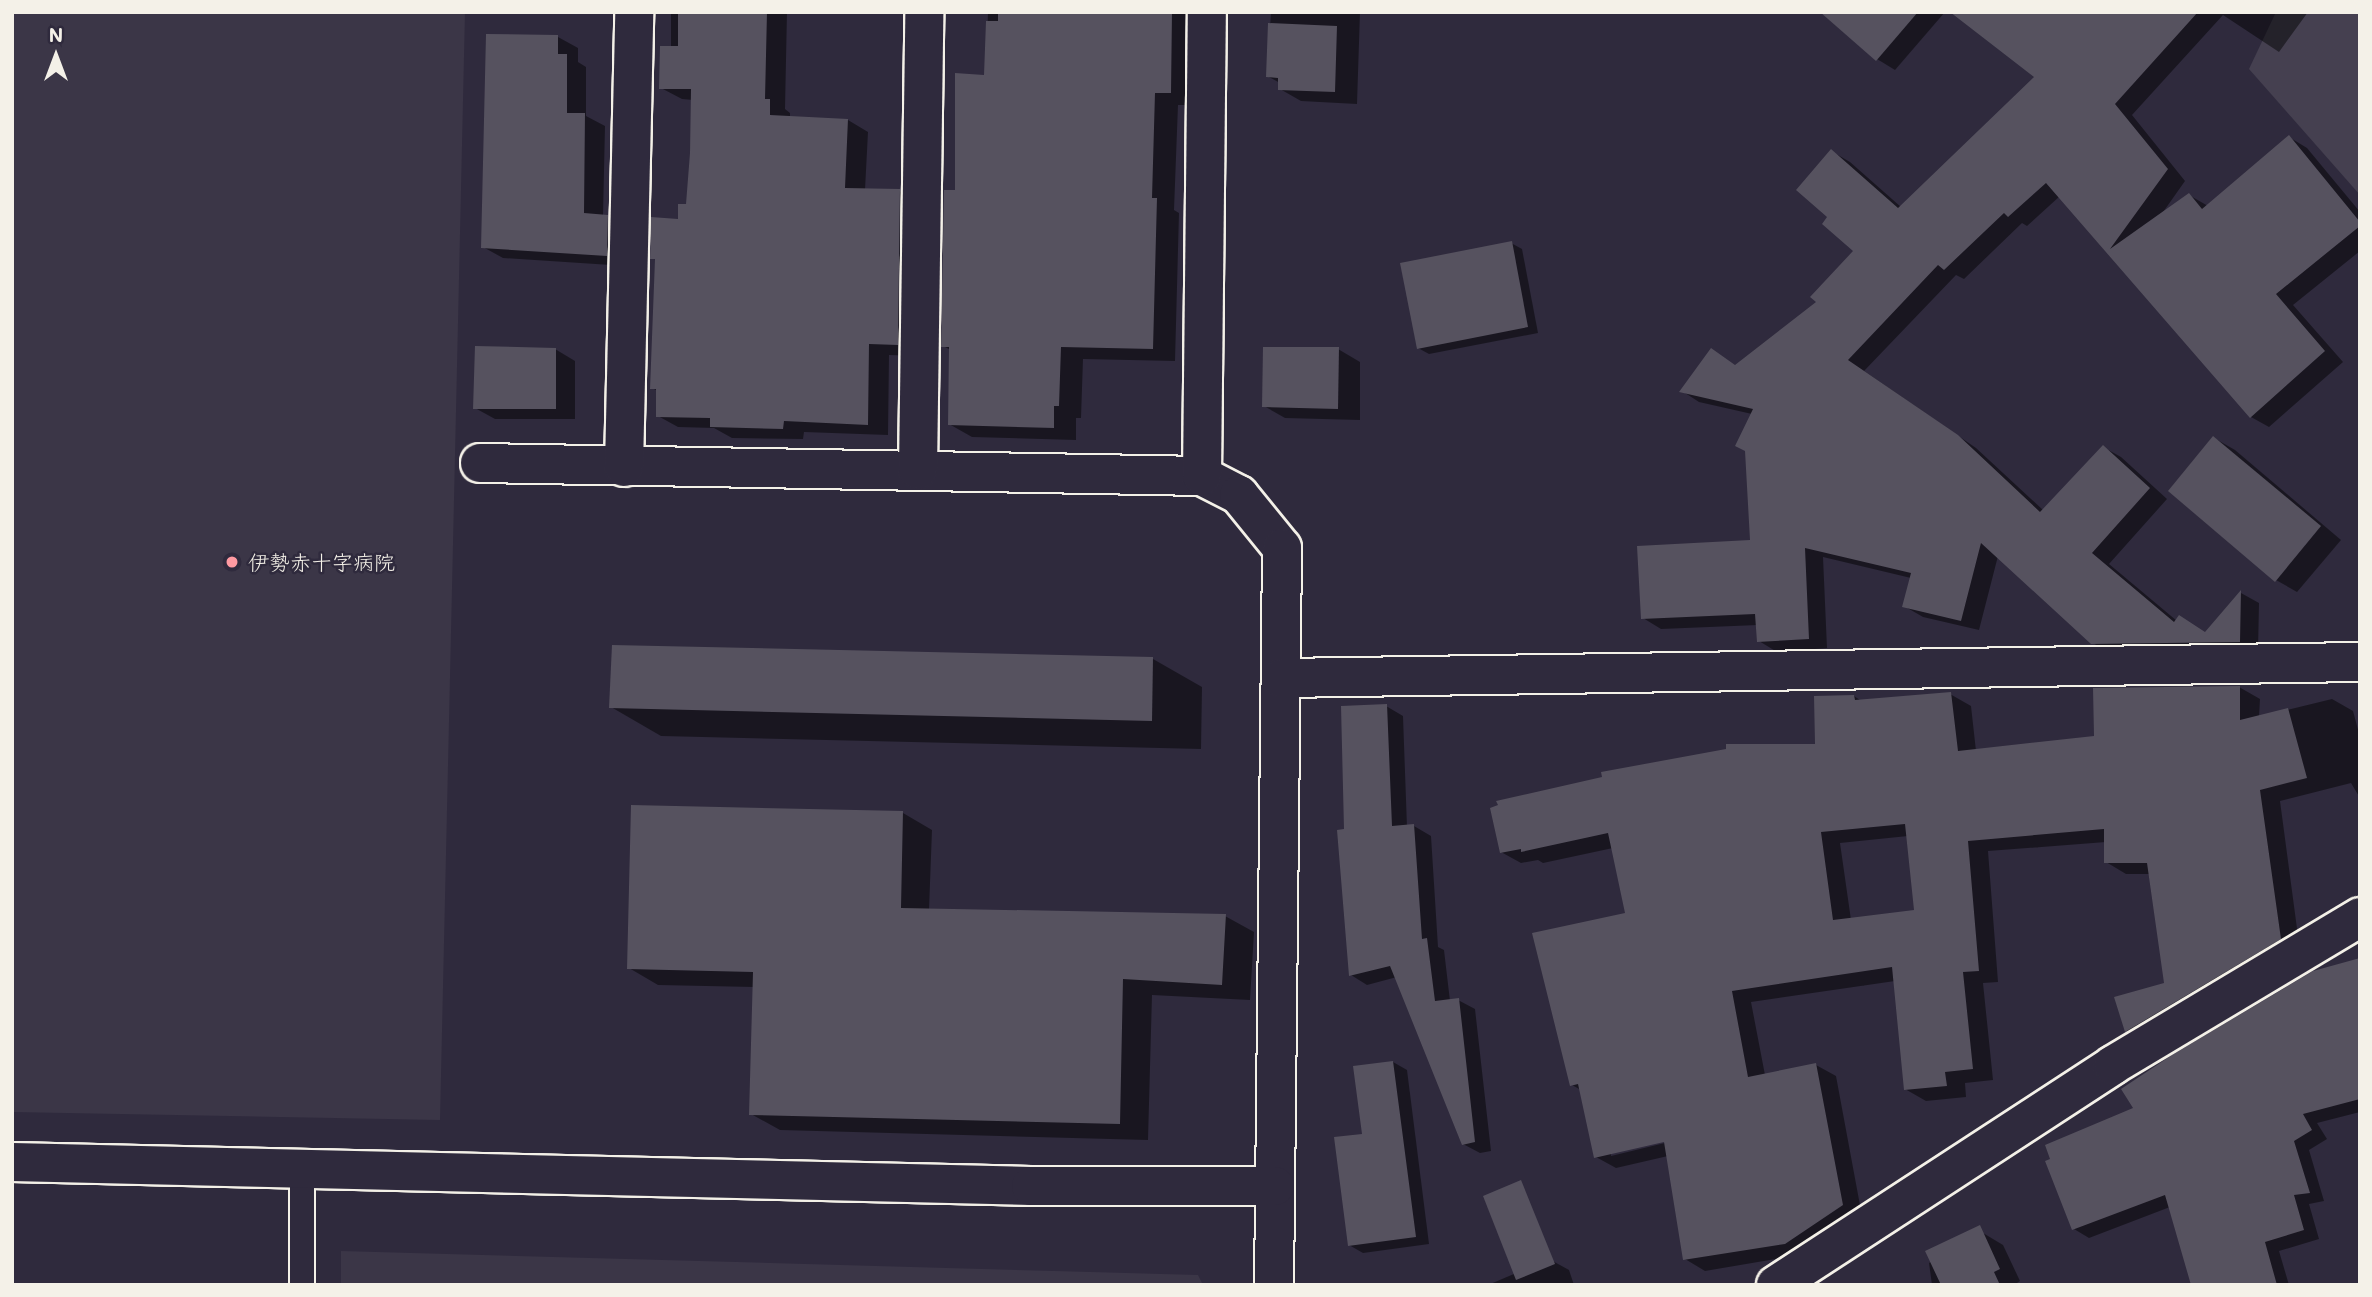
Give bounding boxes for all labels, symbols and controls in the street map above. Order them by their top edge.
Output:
north arrow [21,21,91,91]
text: N [49,22,63,47]
place label: 伊勢赤十字病院 [248,549,395,575]
marker: 伊勢赤十字病院 [222,552,242,572]

